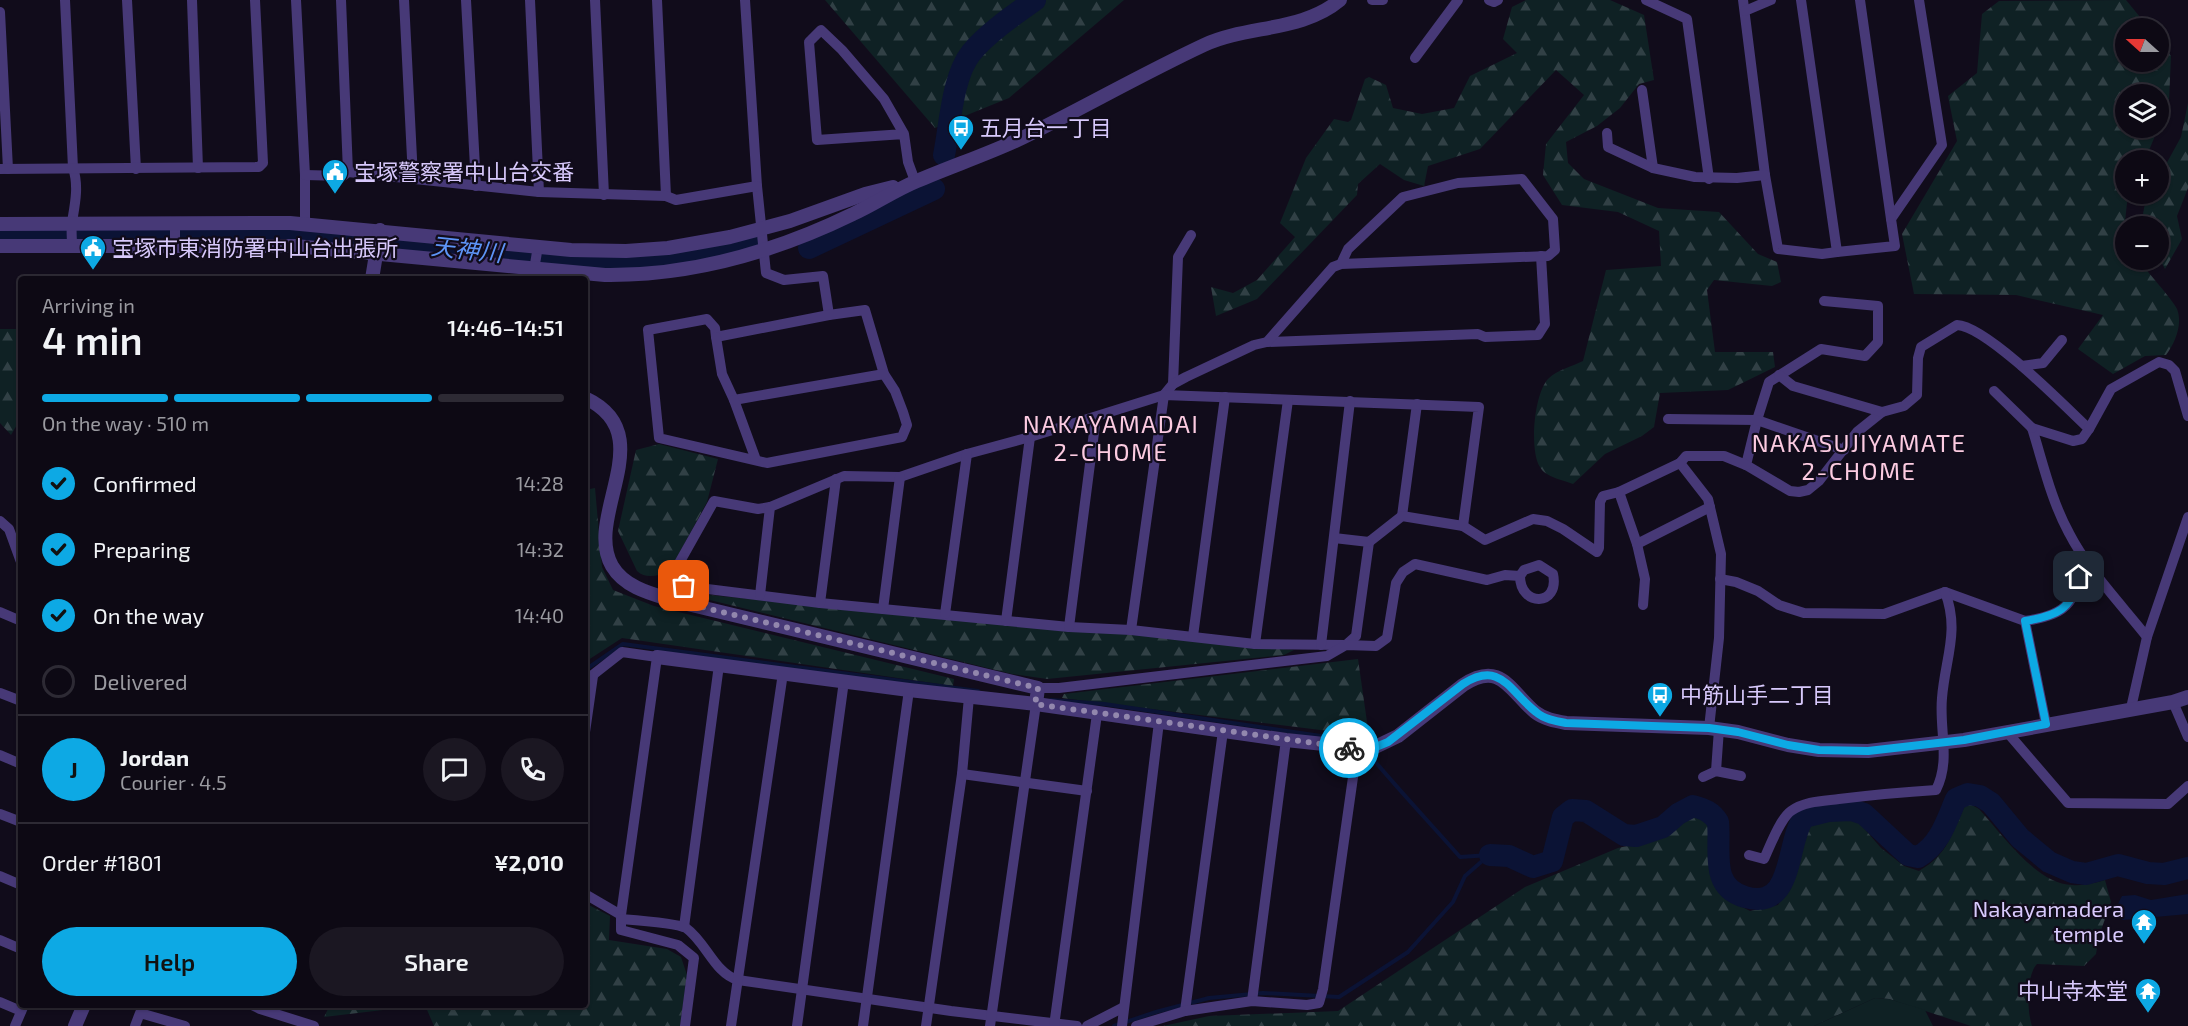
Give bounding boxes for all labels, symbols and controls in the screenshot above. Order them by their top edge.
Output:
north arrow [2115,18,2169,72]
map controls [2115,18,2169,270]
button: layers [2115,84,2169,138]
bus stop icon: 五月台一丁目 [946,113,976,151]
place label: 五月台一丁目 [980,114,1112,140]
button: + [2115,150,2169,204]
public building icon: 宝塚警察署中山台交番 [320,157,350,195]
place label: 宝塚警察署中山台交番 [354,158,574,184]
button: − [2115,216,2169,270]
water label: 天神川 [430,230,507,267]
public building icon: 宝塚市東消防署中山台出張所 [78,233,108,271]
place label: 宝塚市東消防署中山台出張所 [112,234,398,260]
text: Arriving in [42,293,135,317]
text: 14:46–14:51 [447,314,564,340]
text: 4 min [42,316,143,363]
district label: NAKAYAMADAI 2-CHOME [1023,409,1199,466]
text: On the way · 510 m [42,411,209,435]
district label: NAKASUJIYAMATE 2-CHOME [1752,428,1966,485]
icon: check [42,467,75,500]
text: Confirmed [93,470,197,496]
text: 14:28 [516,471,564,495]
icon: check [42,533,75,566]
text: Preparing [93,536,191,562]
text: 14:32 [517,537,564,561]
pin [2053,551,2104,602]
pin [658,560,709,611]
icon: home [2062,560,2095,593]
icon: bag [667,569,700,602]
icon: check [42,599,75,632]
text: On the way [93,602,204,628]
text: 14:40 [515,603,564,627]
text: Delivered [93,668,188,694]
bus stop icon: 中筋山手二丁目 [1645,680,1675,718]
place label: 中筋山手二丁目 [1680,681,1834,707]
courier [1319,718,1379,778]
icon: bike [1333,732,1366,765]
button: chat [423,738,486,801]
button: phone [501,738,564,801]
text: Jordan [120,744,189,770]
text: J [69,756,78,782]
text: Courier · 4.5 [120,770,227,794]
text: Order #1801 [42,849,162,875]
text: ¥2,010 [494,849,564,875]
place label: Nakayamadera temple [1973,895,2124,946]
temple icon: Nakayamadera temple [2129,907,2159,945]
button: Help [42,927,297,996]
button: Share [309,927,564,996]
temple icon: 中山寺本堂 [2133,976,2163,1014]
place label: 中山寺本堂 [2018,977,2128,1003]

